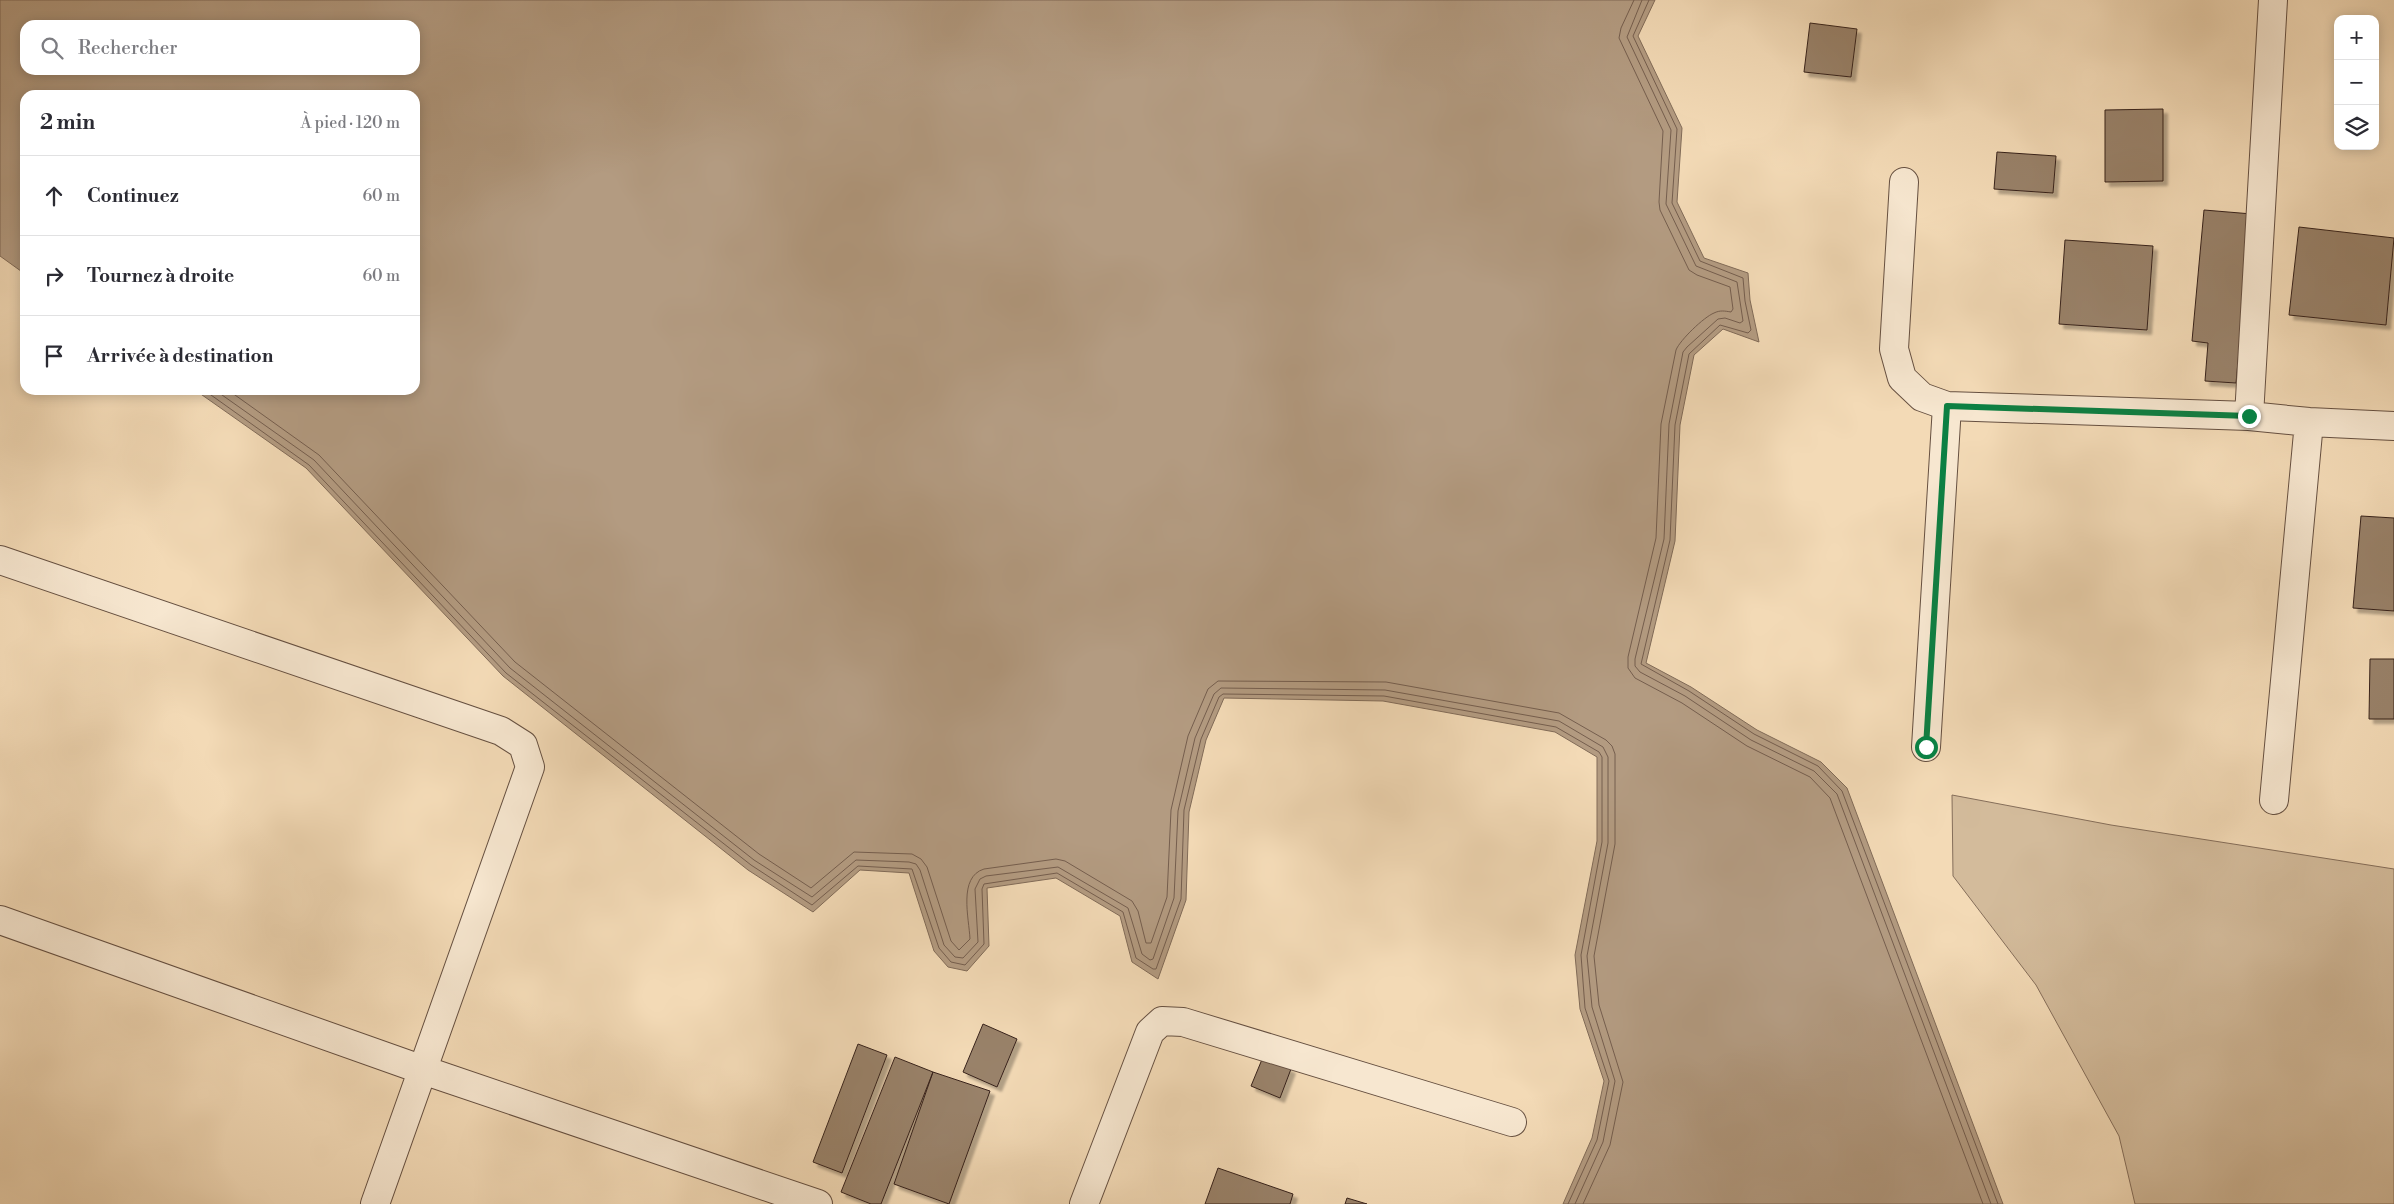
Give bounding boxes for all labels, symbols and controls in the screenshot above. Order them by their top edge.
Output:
map controls [2334,15,2379,150]
button: + [2334,15,2379,60]
search box [20,20,420,75]
icon: search [38,34,66,62]
text: Rechercher [78,36,177,60]
button: − [2334,60,2379,105]
button: layers [2334,105,2379,150]
text: 2 min [40,110,95,136]
text: À pied · 120 m [301,113,400,133]
icon: ahead [40,182,68,210]
text: Continuez [87,184,179,208]
text: 60 m [362,186,400,206]
icon: right [40,262,68,290]
text: Tournez à droite [87,264,234,288]
text: 60 m [362,266,400,286]
icon: arrive [40,342,68,370]
text: Arrivée à destination [87,344,273,368]
route end [2238,405,2261,428]
route start [1915,736,1938,759]

